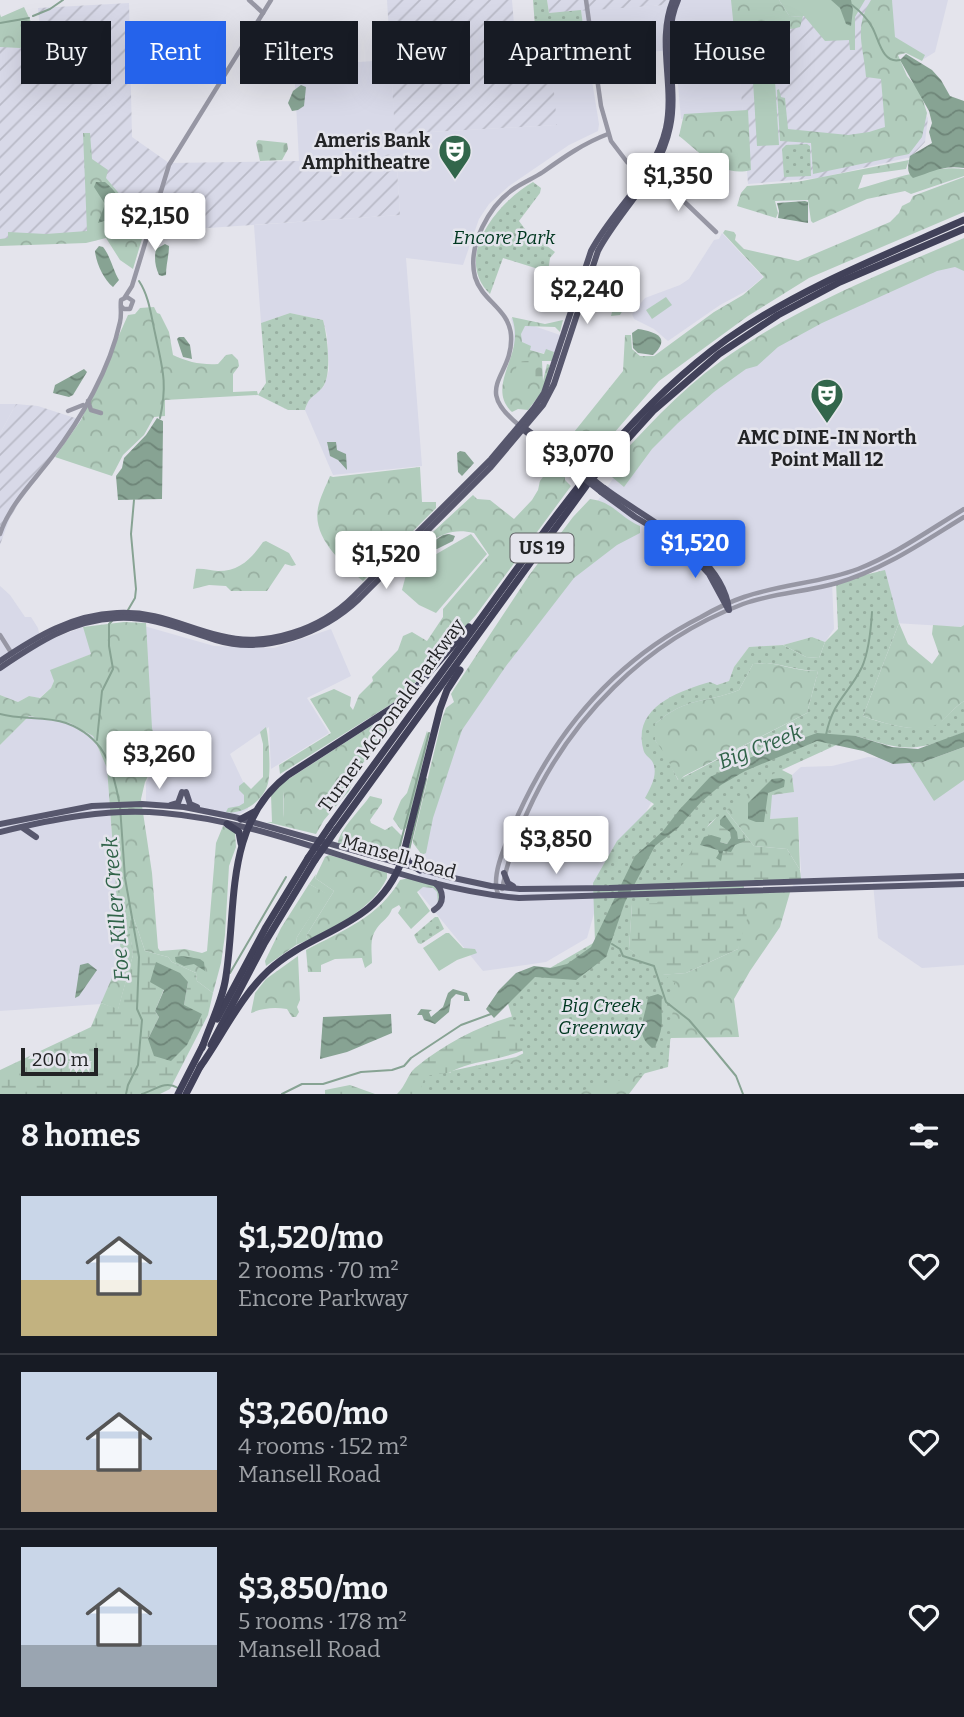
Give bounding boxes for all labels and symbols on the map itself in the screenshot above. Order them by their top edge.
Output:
place label: Ameris Bank Amphitheatre [302,129,431,174]
theatre icon: Ameris Bank Amphitheatre [436,132,474,181]
pin: $1,350 [621,154,735,213]
pin: $2,150 [98,194,212,253]
park label: Encore Park [453,226,556,249]
pin: $2,240 [530,266,644,326]
theatre icon: AMC DINE-IN North Point Mall 12 [808,376,846,425]
place label: AMC DINE-IN North Point Mall 12 [738,426,916,471]
pin: $3,070 [521,432,635,491]
pin: $1,520 [638,520,752,580]
pin: $1,520 [329,532,443,591]
road number: US 19 [510,534,574,562]
street label: Turner McDonald Parkway [313,613,470,817]
water label: Big Creek [714,719,806,775]
pin: $3,260 [102,732,216,791]
pin: $3,850 [499,816,613,876]
street label: Mansell Road [339,829,459,884]
water label: Foe Killer Creek [97,835,135,982]
park label: Big Creek Greenway [558,994,645,1039]
scale bar [21,1045,98,1077]

